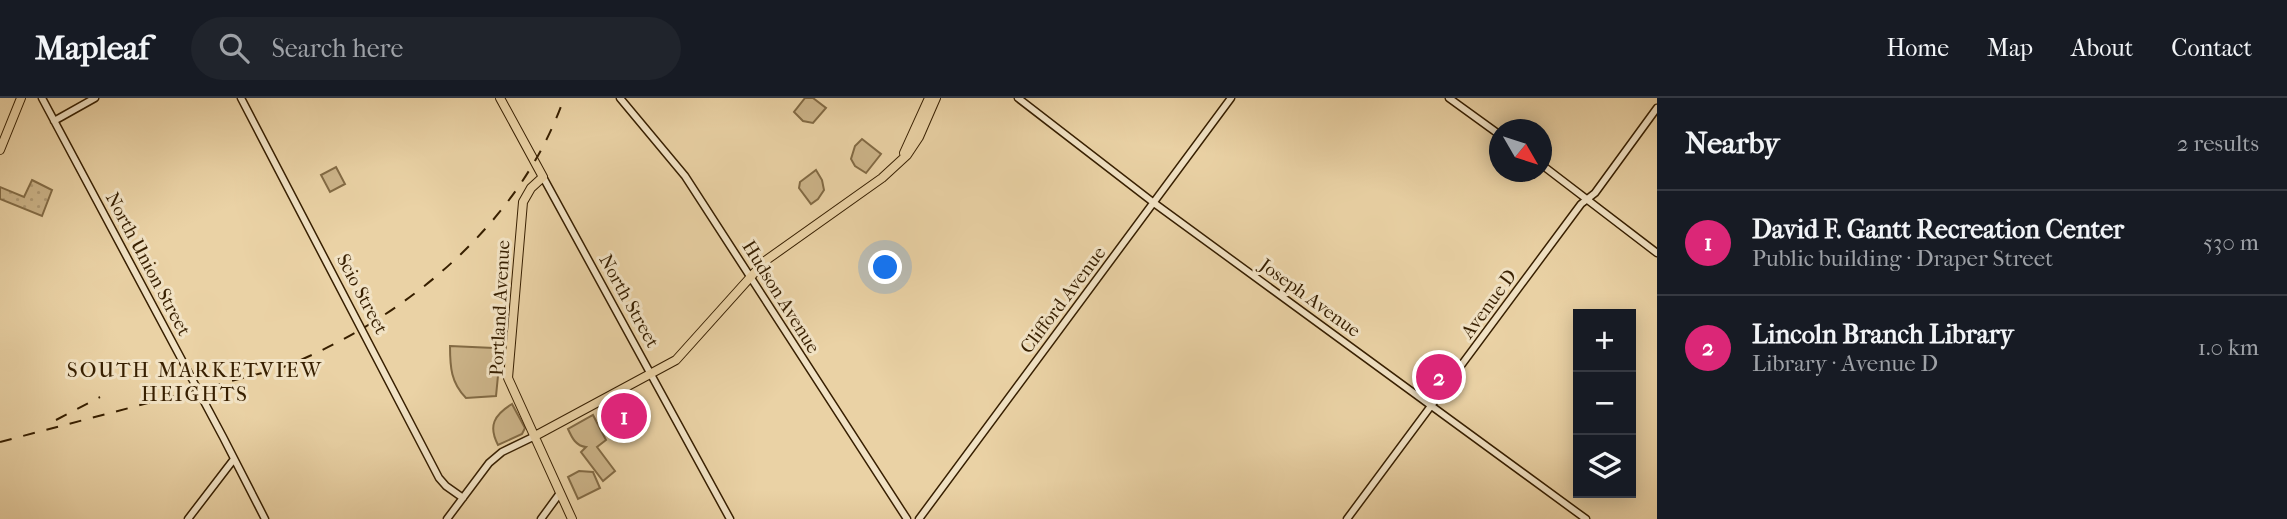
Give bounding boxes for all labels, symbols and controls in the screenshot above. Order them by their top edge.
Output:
search box [191,17,681,80]
text: Mapleaf [35,29,149,68]
icon: search [215,29,253,67]
text: Search here [271,33,403,64]
text: Home [1887,34,1949,62]
text: Map [1987,34,2033,62]
text: About [2071,34,2133,62]
text: Contact [2171,34,2252,62]
north arrow [1489,119,1552,182]
text: Nearby [1685,126,1780,161]
text: 2 results [2177,130,2259,157]
street label: North Union Street [101,189,195,340]
text: David F. Gantt Recreation Center [1752,214,2124,245]
text: 1 [1704,229,1712,256]
text: 530 m [2203,229,2259,256]
street label: Hudson Avenue [738,237,824,357]
street label: Portland Avenue [485,239,515,377]
street label: Clifford Avenue [1016,242,1110,358]
text: Public building · Draper Street [1752,245,2053,272]
street label: Scio Street [332,250,392,338]
street label: North Street [594,250,664,352]
your location [868,250,902,284]
street label: Joseph Avenue [1254,253,1365,342]
street label: Avenue D [1456,265,1521,344]
map controls [1573,309,1636,498]
button: + [1573,309,1636,372]
text: Lincoln Branch Library [1752,319,2014,350]
text: 2 [1702,334,1714,361]
text: 1.0 km [2198,334,2259,361]
text: Library · Avenue D [1752,350,1938,377]
pin: 2 [1416,351,1462,403]
district label: SOUTH MARKETVIEW HEIGHTS [67,358,323,406]
button: − [1573,372,1636,435]
pin: 1 [601,390,647,442]
button: layers [1573,435,1636,498]

